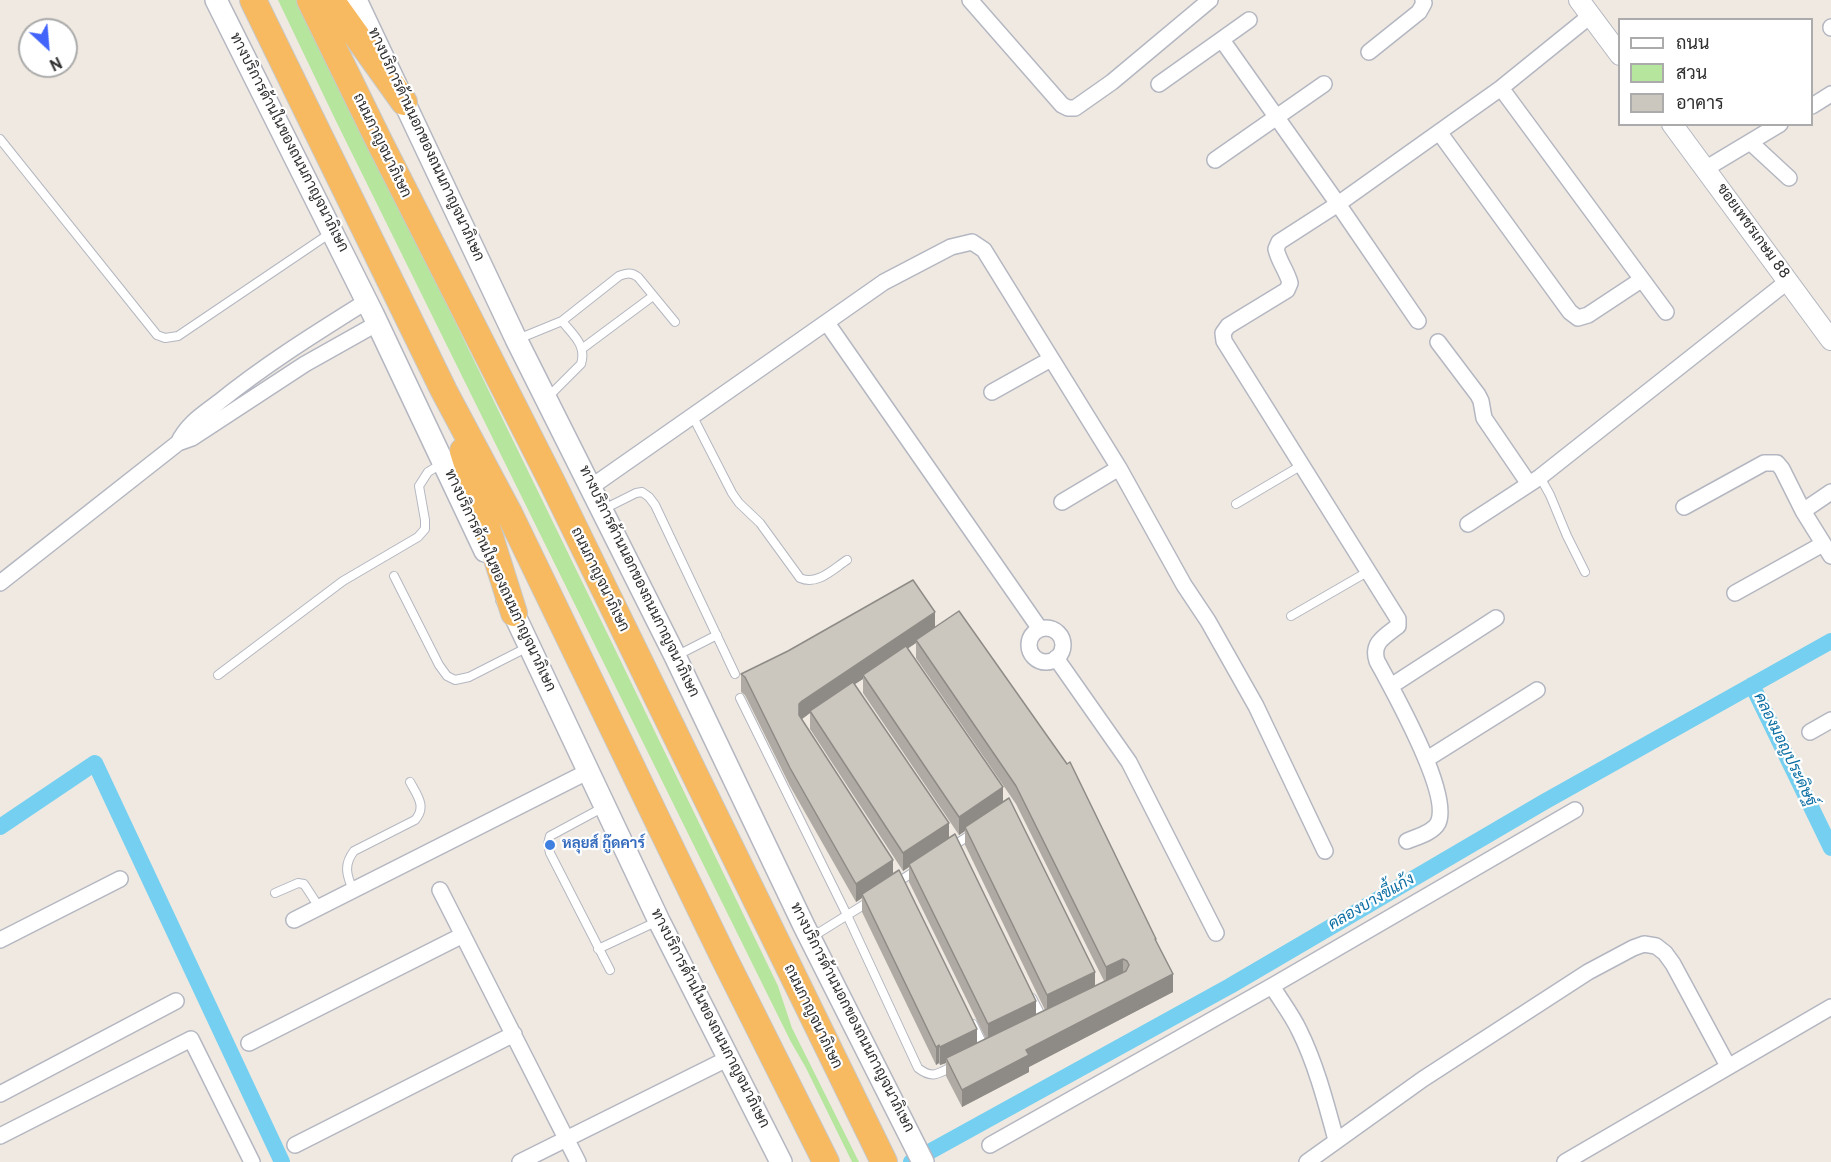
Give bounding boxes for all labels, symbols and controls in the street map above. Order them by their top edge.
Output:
north arrow [18,18,78,78]
legend [1618,18,1813,126]
street label: ทางบริการด้านนอกของถนนกาญจนาภิเษก [363,25,487,265]
street label: ทางบริการด้านในของถนนกาญจนาภิเษก [225,30,351,256]
text: ถนน [1676,33,1709,56]
text: N [45,51,65,74]
text: สวน [1676,63,1707,86]
street label: ถนนกาญจนาภิเษก [348,91,414,201]
text: อาคาร [1676,93,1724,116]
street label: ซอยเพชรเกษม 88 [1712,181,1792,283]
street label: ทางบริการด้านนอกของถนนกาญจนาภิเษก [574,463,702,701]
street label: ทางบริการด้านในของถนนกาญจนาภิเษก [439,467,559,695]
street label: ถนนกาญจนาภิเษก [566,525,632,635]
water label: คลองมอญประดิษฐ์ [1748,690,1820,810]
place label: หลุยส์ กู๊ดคาร์ [562,836,645,854]
marker: หลุยส์ กู๊ดคาร์ [543,838,557,852]
water label: คลองบางขี้แก้ง [1326,871,1418,935]
street label: ทางบริการด้านนอกของถนนกาญจนาภิเษก [785,900,917,1136]
street label: ทางบริการด้านในของถนนกาญจนาภิเษก [646,906,772,1132]
street label: ถนนกาญจนาภิเษก [779,962,845,1072]

